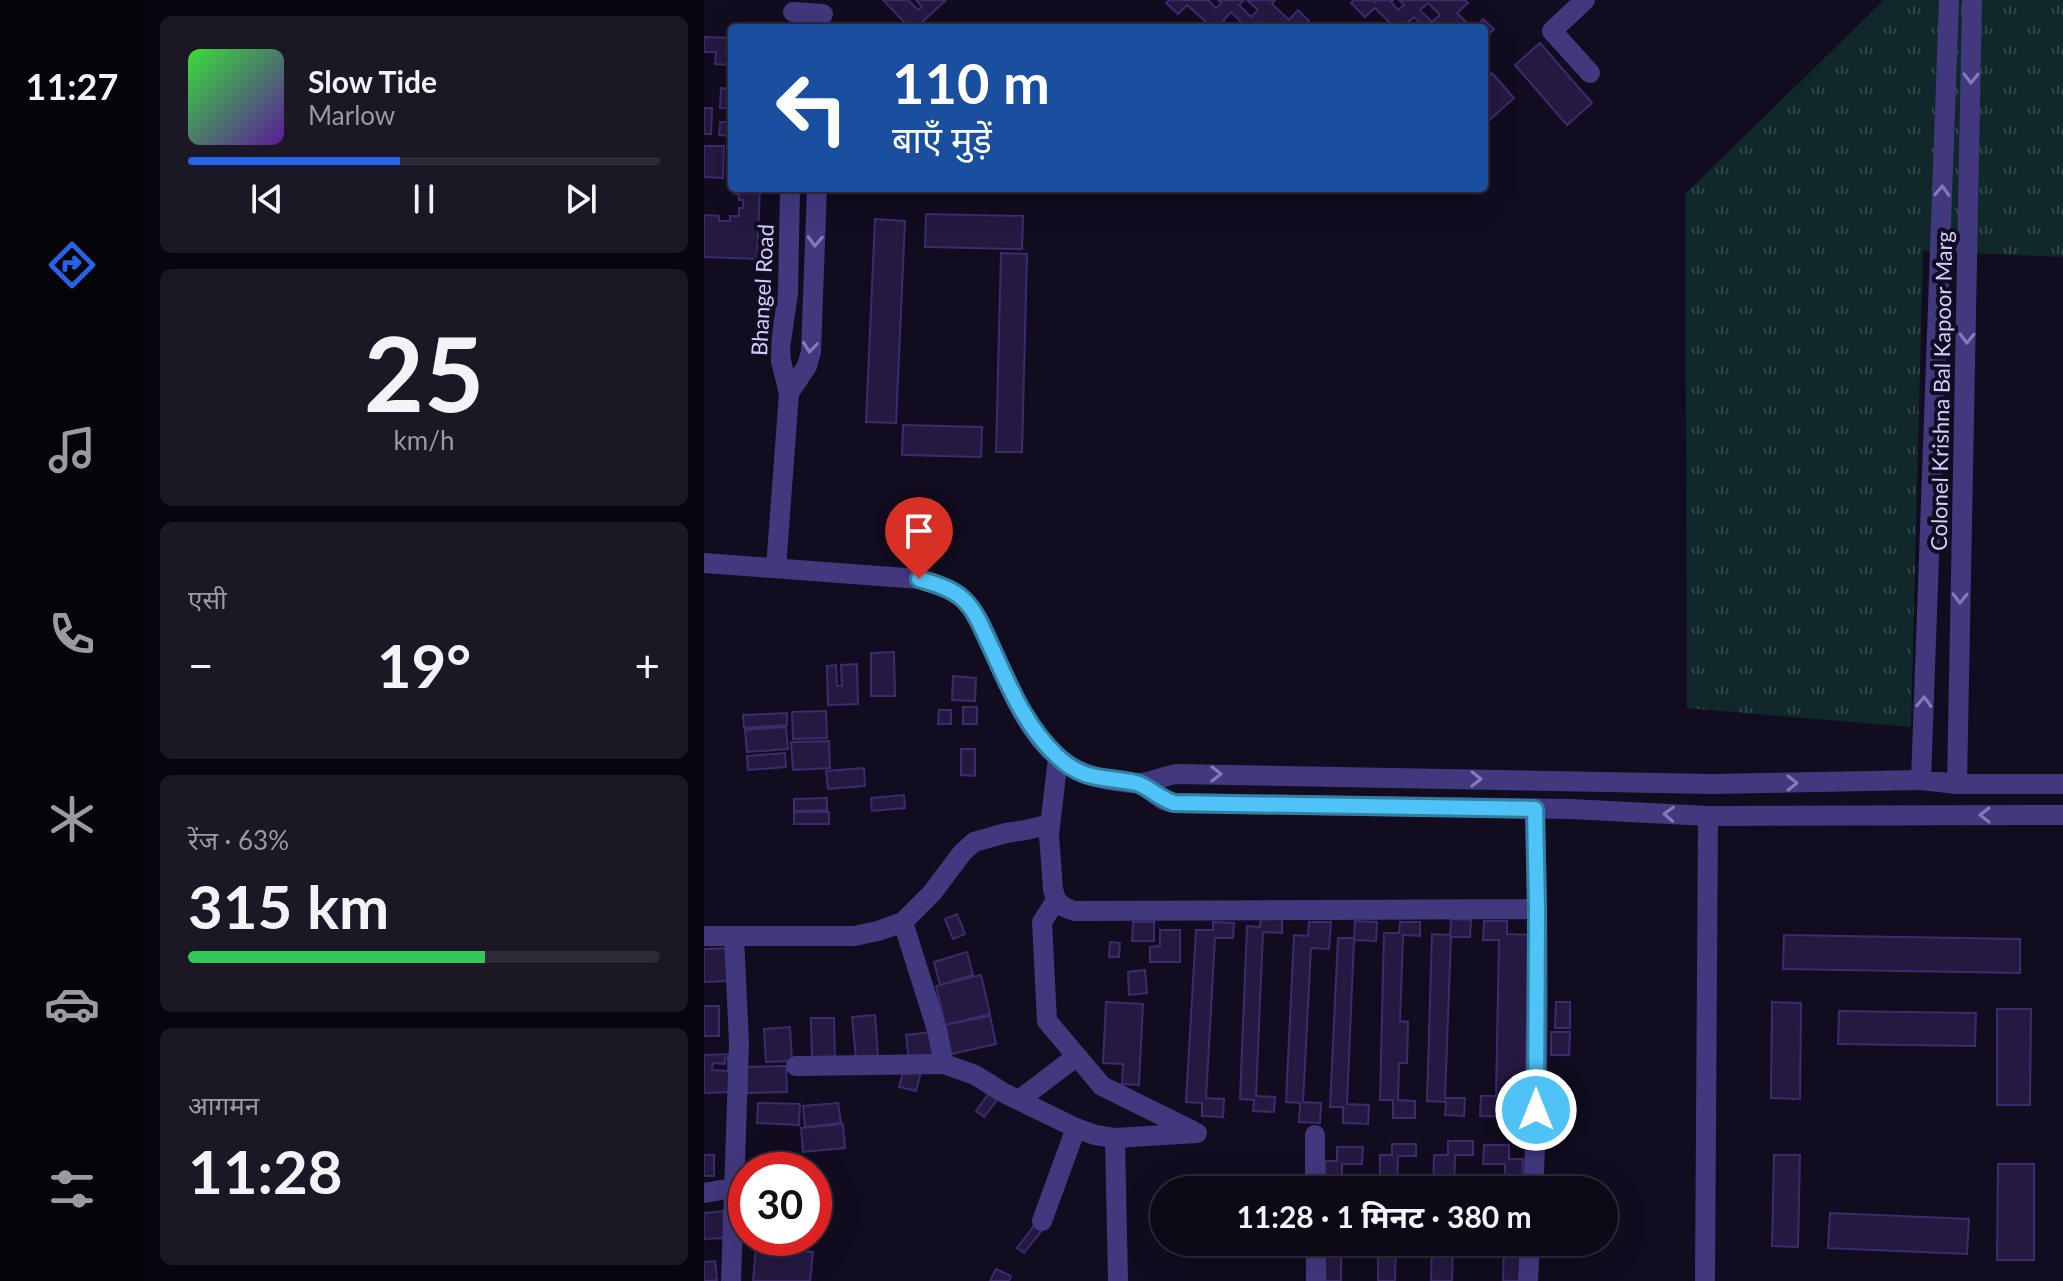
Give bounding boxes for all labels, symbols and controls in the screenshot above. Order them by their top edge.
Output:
text: 110 m [892,49,1050,116]
icon: left [760,56,864,160]
text: Slow Tide [308,63,437,99]
text: 11:27 [26,64,118,108]
one-way arrow [1962,72,1980,85]
text: Marlow [308,99,395,131]
text: बाएँ मुड़ें [892,117,992,161]
icon: previous [245,177,289,221]
icon: pause [402,177,446,221]
icon: next [559,177,603,221]
one-way arrow [1934,184,1951,197]
street label: Bhangel Road [745,223,779,357]
street label: Colonel Krishna Bal Kapoor Marg [1925,231,1957,551]
one-way arrow [807,235,824,248]
icon: directions [44,237,100,293]
text: 25 [364,309,484,434]
one-way arrow [1958,332,1975,345]
one-way arrow [802,341,819,354]
icon: music [44,422,100,478]
text: km/h [394,424,454,456]
pin [885,497,953,579]
icon: arrive [897,509,941,553]
text: एसी [188,583,227,615]
one-way arrow [1951,592,1969,605]
icon: phone [44,606,100,662]
text: 19° [377,629,471,701]
text: − [188,639,214,691]
text: + [634,639,660,691]
one-way arrow [1916,695,1933,708]
one-way arrow [1210,766,1223,783]
one-way arrow [1470,770,1483,788]
one-way arrow [1786,774,1799,791]
icon: climate [44,791,100,847]
one-way arrow [1662,805,1675,822]
one-way arrow [1978,806,1991,824]
text: रेंज · 63% [188,824,289,856]
text: 315 km [188,870,389,942]
icon: car [44,976,100,1032]
position arrow [1494,1068,1578,1152]
text: आगमन [188,1089,259,1121]
text: 11:28 [188,1135,343,1207]
speed limit sign: 30 [728,1152,832,1256]
icon: filters [44,1161,100,1217]
text: 11:28 · 1 मिनट · 380 m [1236,1198,1532,1234]

